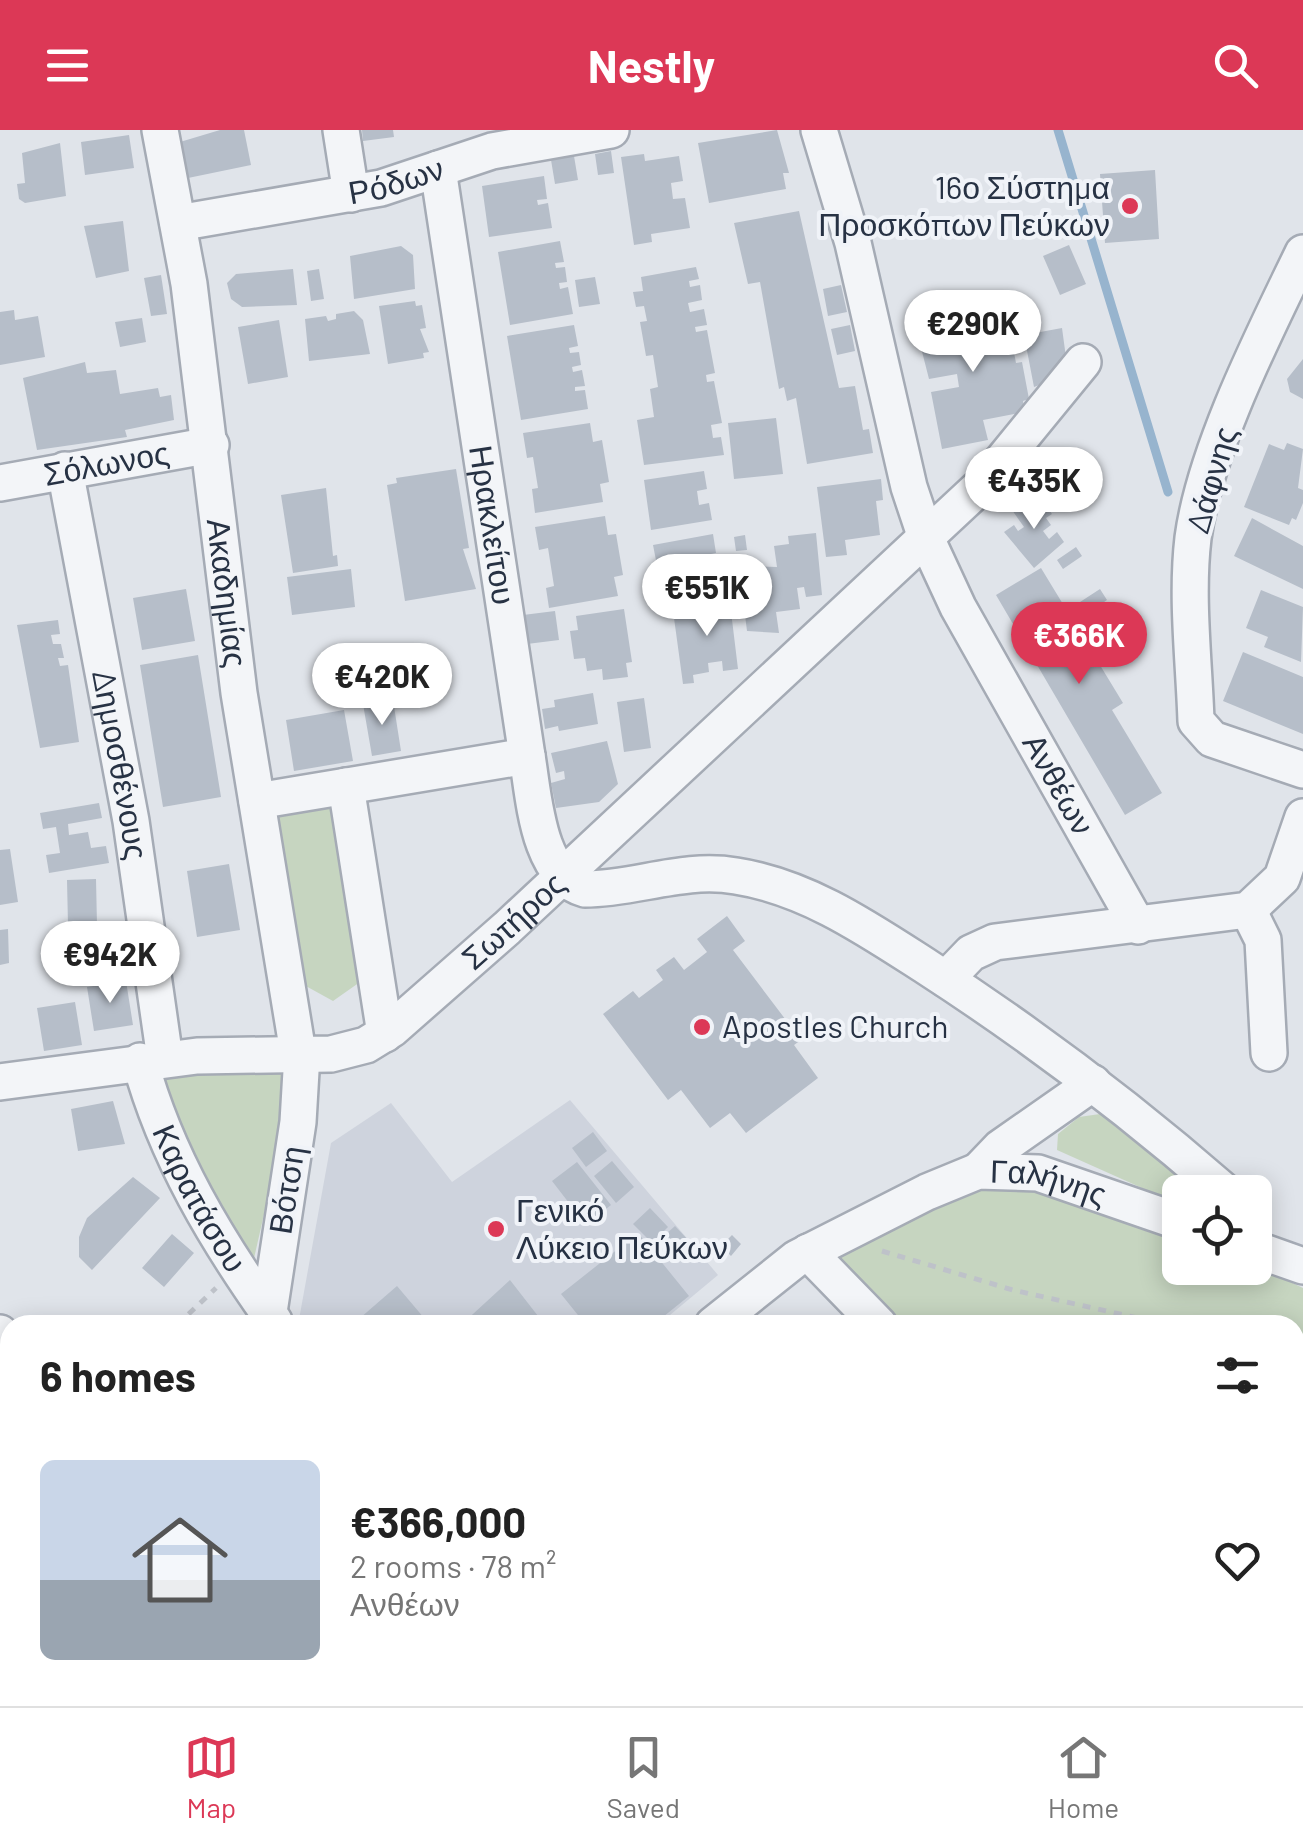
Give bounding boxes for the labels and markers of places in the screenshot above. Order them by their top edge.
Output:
place label: 16ο Σύστημα Προσκόπων Πεύκων [818,167,1110,243]
marker: 16ο Σύστημα Προσκόπων Πεύκων [1119,195,1141,217]
pin: €290K [903,290,1043,375]
pin: €435K [964,447,1104,532]
pin: €551K [637,554,777,639]
pin: €366K [1009,602,1149,687]
pin: €420K [312,643,452,728]
pin: €942K [40,921,180,1006]
place label: Apostles Church [722,1006,948,1044]
marker: Apostles Church [691,1016,713,1038]
place label: Γενικό Λύκειο Πεύκων [516,1190,728,1265]
marker: Γενικό Λύκειο Πεύκων [485,1218,507,1240]

